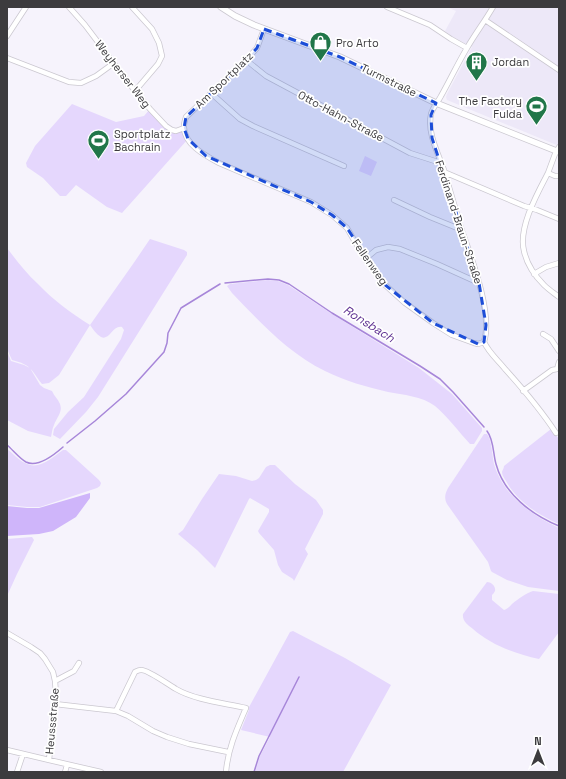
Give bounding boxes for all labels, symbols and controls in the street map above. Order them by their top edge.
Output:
shop icon: Pro Arto [308,30,334,63]
place label: Pro Arto [336,36,379,50]
street label: Weyherser Weg [92,37,154,111]
street label: Am Sportplatz [192,49,256,111]
building icon: Jordan [463,49,489,82]
place label: Jordan [492,55,529,69]
street label: Turmstraße [359,60,419,100]
street label: Otto-Hahn-Straße [296,87,386,145]
place label: The Factory Fulda [459,94,523,121]
sports icon: The Factory Fulda [524,94,550,127]
sports icon: Sportplatz Bachrain [85,127,111,160]
place label: Sportplatz Bachrain [114,127,171,154]
street label: Ferdinand-Braun-Straße [432,158,486,286]
street label: Fellenweg [349,236,391,288]
water label: Ronsbach [340,302,398,346]
street label: Heussstraße [42,687,62,755]
north arrow [518,731,558,771]
text: N [534,734,542,748]

